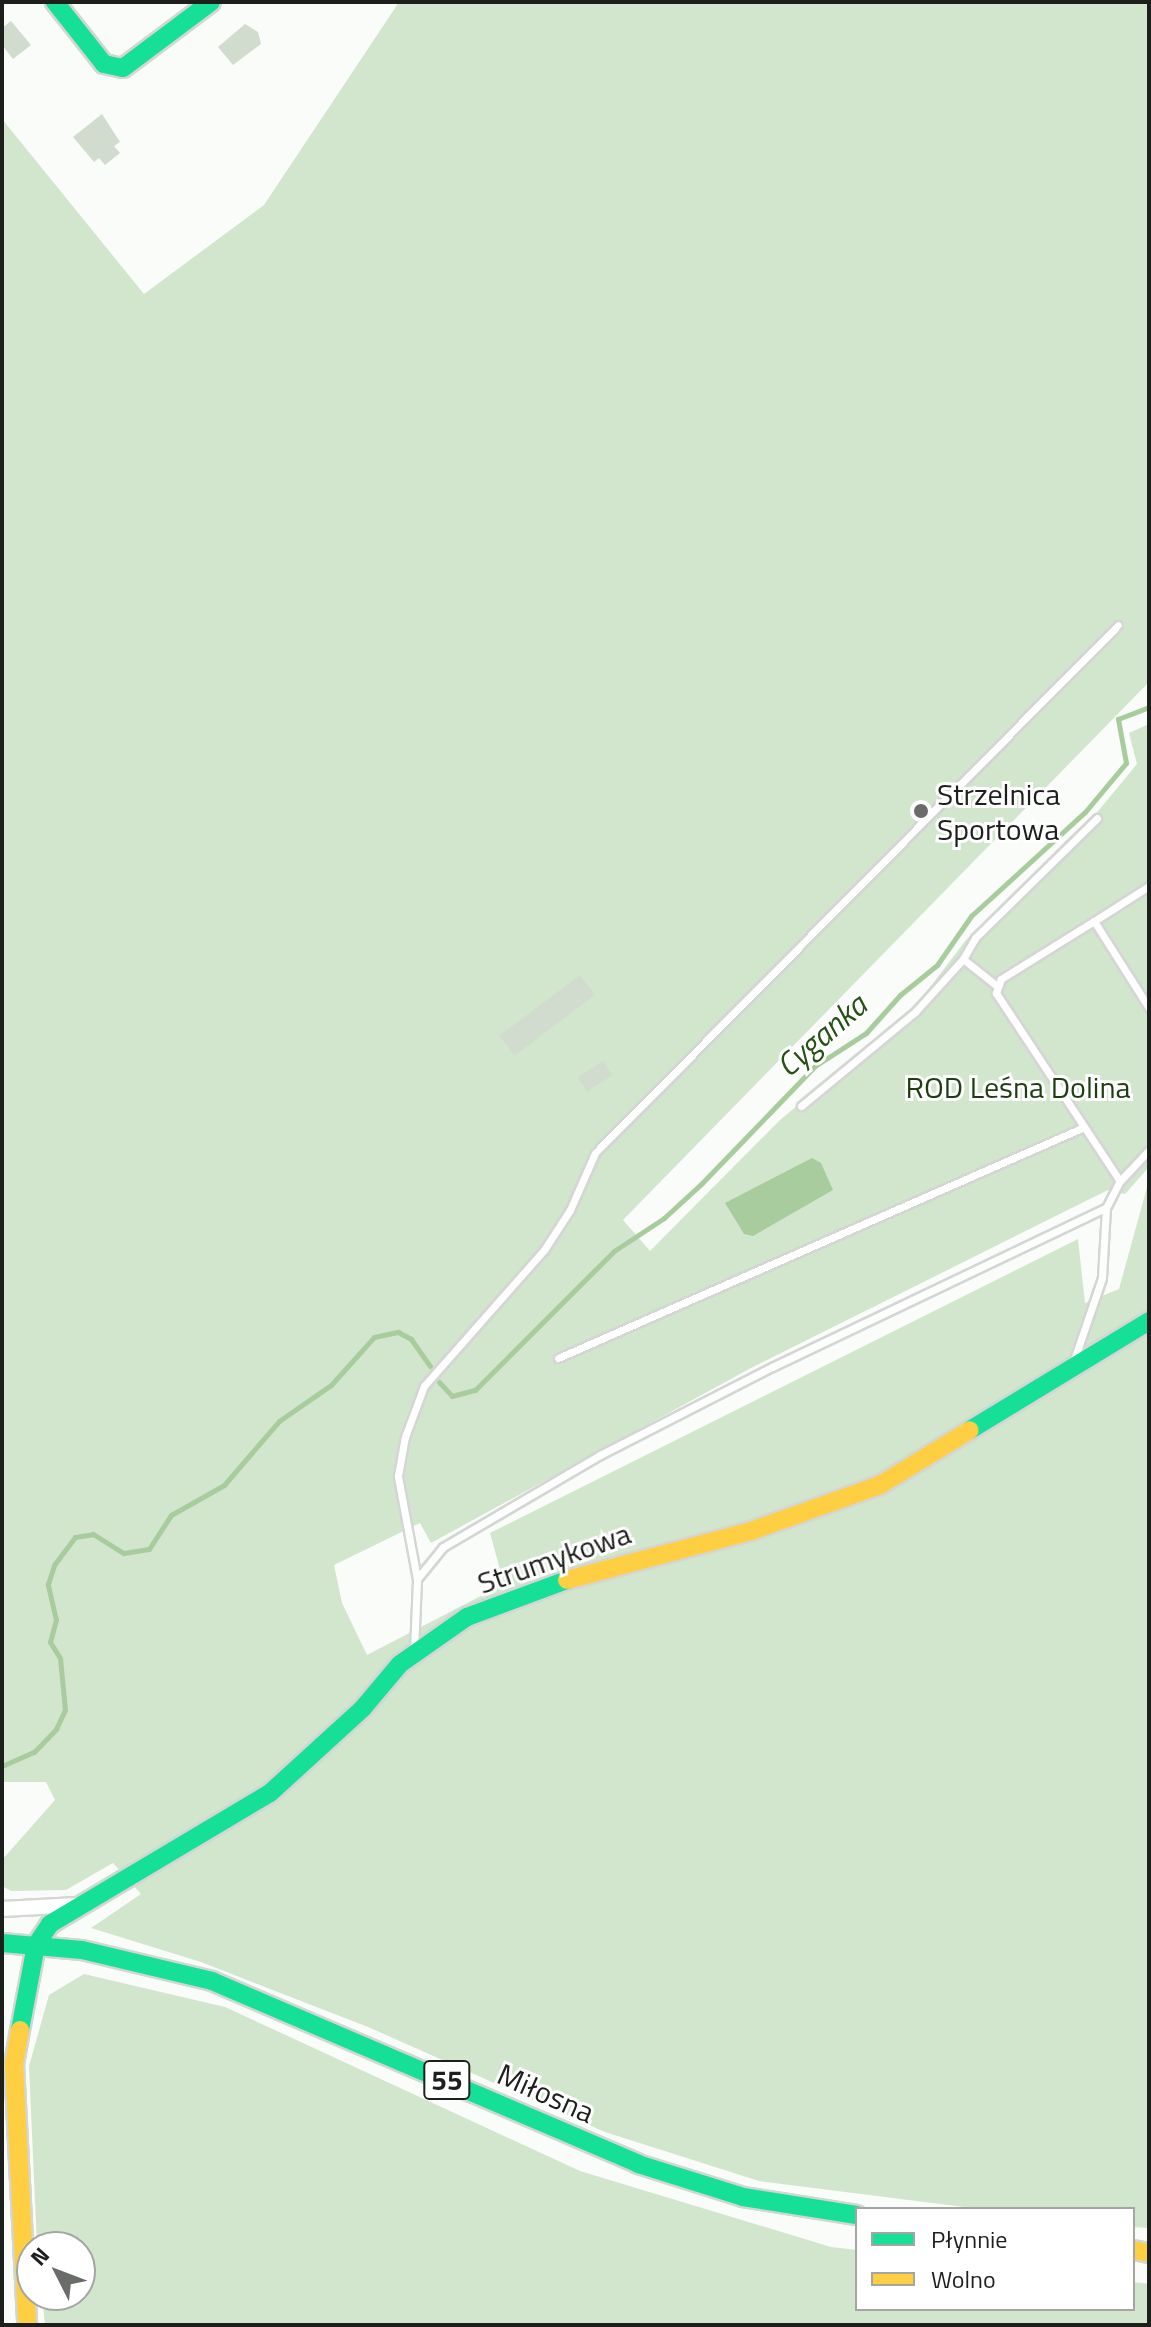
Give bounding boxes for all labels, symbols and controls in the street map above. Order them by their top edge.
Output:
place label: Strzelnica Sportowa [937,776,1060,846]
marker: Strzelnica Sportowa [912,802,930,820]
water label: Cyganka [768,985,874,1085]
park label: ROD Leśna Dolina [905,1069,1131,1105]
street label: Strumykowa [473,1515,635,1601]
road number: 55 [423,2056,471,2104]
street label: Miłosna [492,2056,600,2130]
legend [855,2207,1135,2311]
text: Płynnie [931,2221,1007,2257]
north arrow [16,2231,96,2311]
text: N [22,2239,57,2273]
text: Wolno [931,2261,996,2297]

